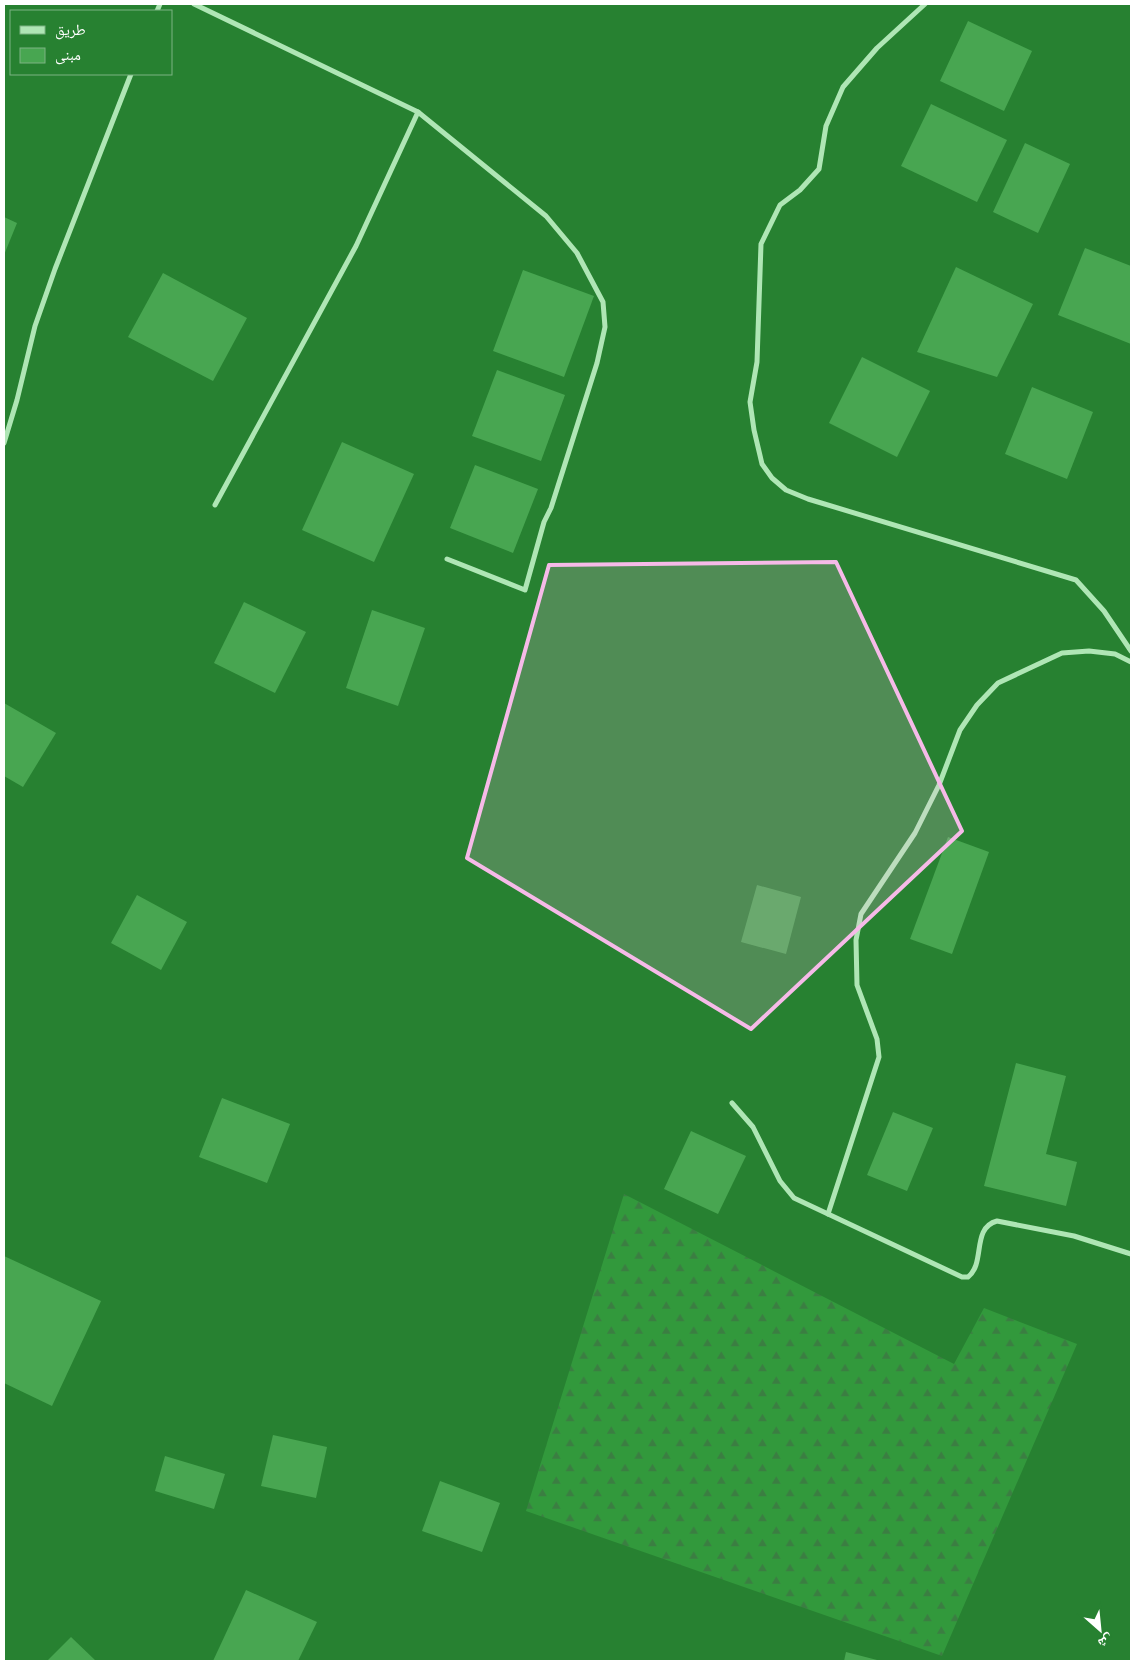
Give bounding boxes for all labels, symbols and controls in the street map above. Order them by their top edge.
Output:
legend [10,10,172,75]
text: طريق [55,20,86,40]
text: مبنى [55,45,81,65]
north arrow [1075,1605,1125,1655]
text: ش [1095,1630,1117,1653]

